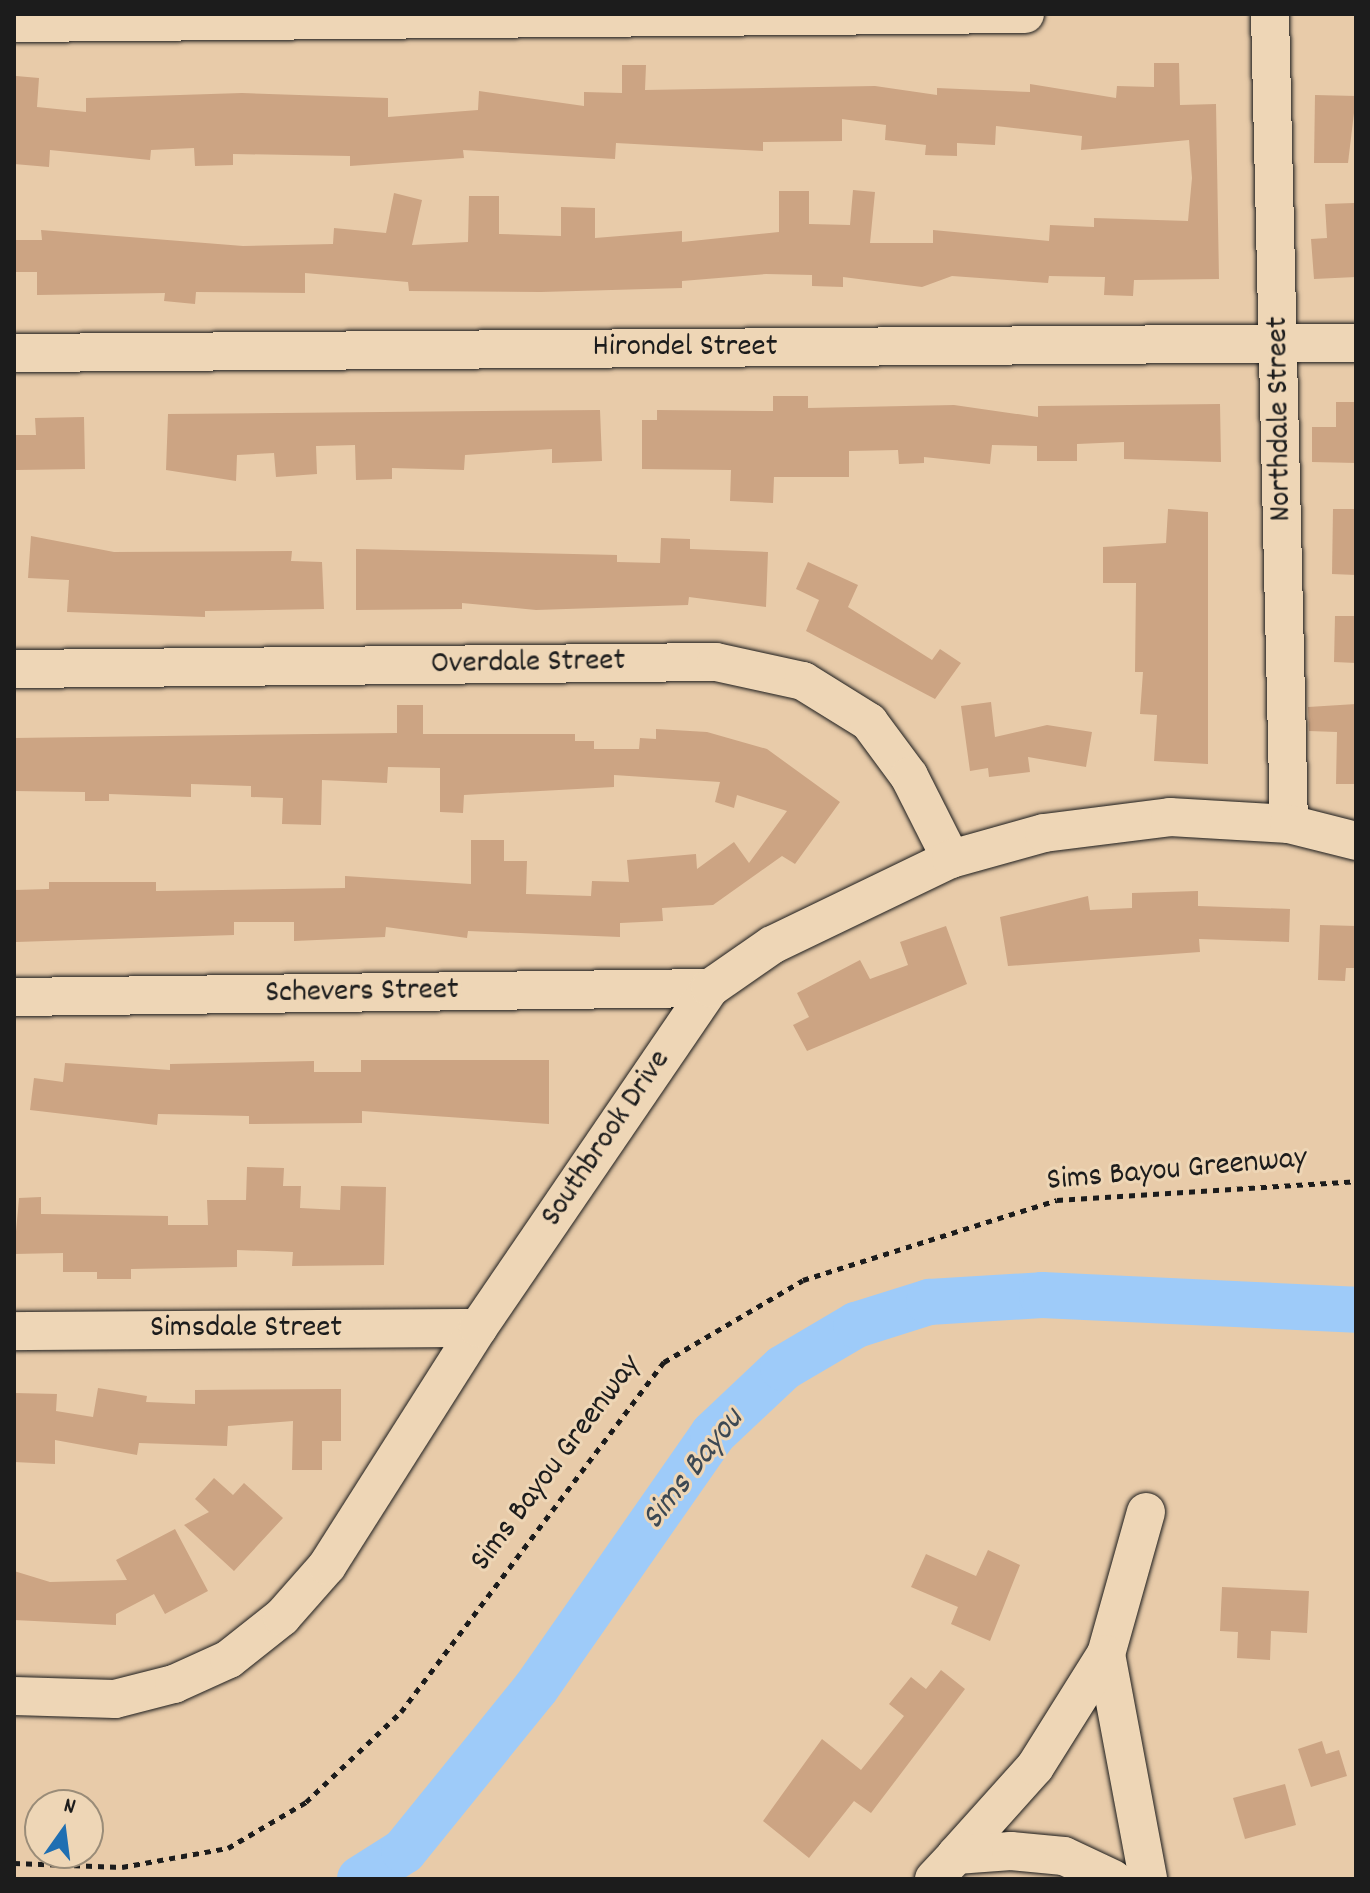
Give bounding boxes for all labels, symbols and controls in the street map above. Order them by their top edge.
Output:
street label: Northdale Street [1260,316,1302,522]
street label: Hirondel Street [593,329,777,367]
street label: Overdale Street [430,643,626,685]
street label: Schevers Street [265,972,459,1014]
street label: Southbrook Drive [534,1043,680,1235]
street label: Sims Bayou Greenway [1045,1141,1309,1201]
street label: Simsdale Street [150,1310,342,1348]
street label: Sims Bayou Greenway [463,1348,651,1580]
water label: Sims Bayou [634,1401,754,1539]
north arrow [24,1789,104,1869]
text: N [60,1791,78,1824]

